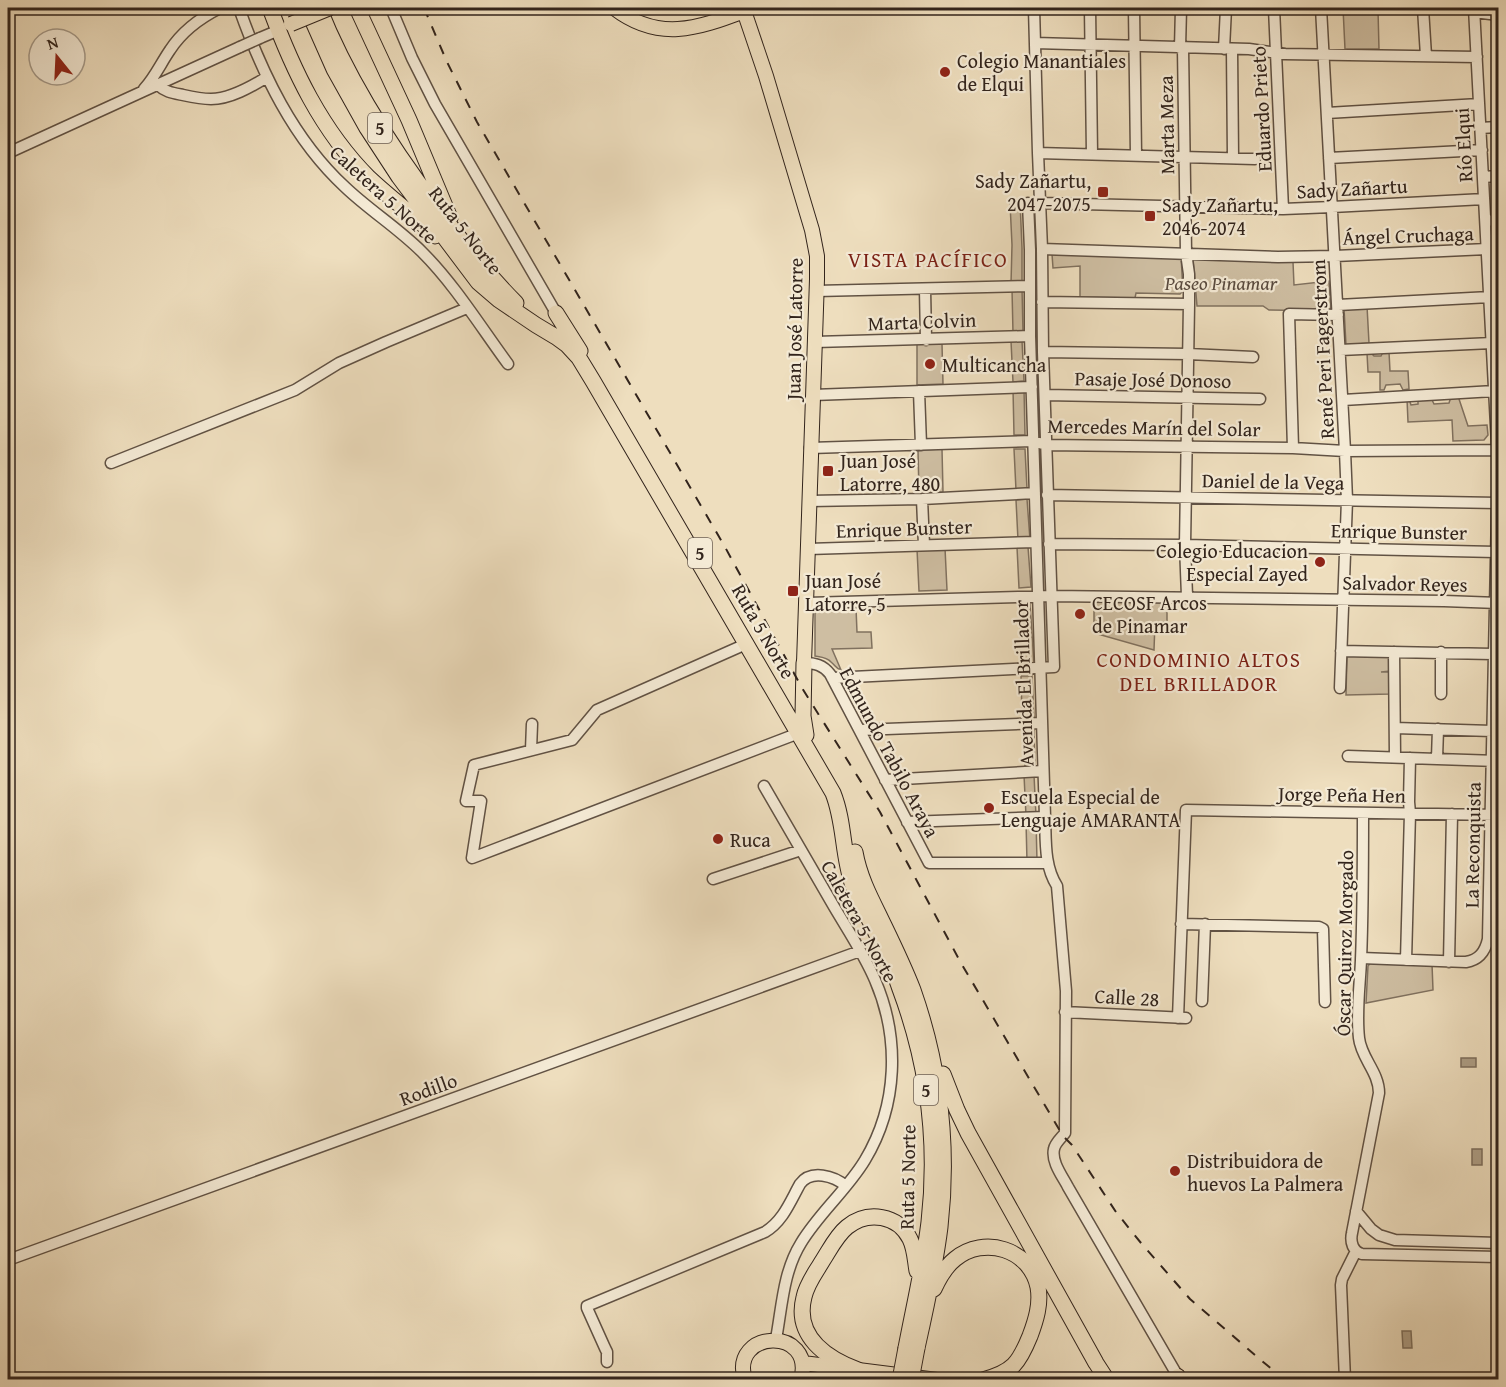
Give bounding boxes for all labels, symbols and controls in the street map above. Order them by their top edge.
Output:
north arrow [27,27,87,87]
text: N [44,30,61,56]
street label: Eduardo Prieto [1243,45,1279,173]
place label: Colegio Manantiales de Elqui [957,46,1126,98]
marker: Colegio Manantiales de Elqui [938,65,952,79]
street label: Marta Meza [1151,75,1181,175]
street label: Río Elqui [1447,107,1479,183]
road number: 5 [368,113,392,143]
street label: Caletera 5 Norte [324,138,444,250]
place label: Sady Zañartu, 2047-2075 [975,166,1091,218]
street label: Sady Zañartu [1296,171,1408,205]
street label: Ruta 5 Norte [422,180,510,280]
marker: Sady Zañartu, 2047-2075 [1096,185,1110,199]
place label: Sady Zañartu, 2046-2074 [1162,190,1278,242]
marker: Sady Zañartu, 2046-2074 [1143,209,1157,223]
street label: Ángel Cruchaga [1342,218,1475,252]
district label: VISTA PACÍFICO [848,244,1008,275]
street label: Juan José Latorre [778,258,810,403]
street label: René Peri Fagerstrom [1303,258,1341,440]
park label: Paseo Pinamar [1164,268,1278,297]
street label: Marta Colvin [867,305,977,337]
place label: Multicancha [942,350,1047,379]
marker: Multicancha [923,357,937,371]
street label: Pasaje José Donoso [1074,363,1232,395]
street label: Mercedes Marín del Solar [1047,411,1261,443]
place label: Juan José Latorre, 480 [837,446,940,498]
marker: Juan José Latorre, 480 [821,464,835,478]
street label: Daniel de la Vega [1202,465,1345,497]
street label: Enrique Bunster [835,511,973,545]
street label: Enrique Bunster [1331,515,1467,547]
place label: Colegio Educacion Especial Zayed [1156,536,1308,588]
road number: 5 [688,538,712,568]
marker: Colegio Educacion Especial Zayed [1313,555,1327,569]
place label: Juan José Latorre, 5 [802,566,886,618]
street label: Salvador Reyes [1342,567,1468,599]
street label: Ruta 5 Norte [725,578,803,684]
marker: Juan José Latorre, 5 [786,584,800,598]
place label: CECOSF Arcos de Pinamar [1092,588,1207,640]
street label: Avenida El Brillador [1006,599,1040,767]
marker: CECOSF Arcos de Pinamar [1073,607,1087,621]
district label: CONDOMINIO ALTOS DEL BRILLADOR [1096,644,1302,699]
street label: Edmundo Tabilo Araya [833,662,947,843]
street label: Jorge Peña Hen [1275,778,1406,810]
street label: La Reconquista [1456,781,1488,908]
place label: Escuela Especial de Lenguaje AMARANTA [1001,782,1180,834]
marker: Escuela Especial de Lenguaje AMARANTA [982,801,996,815]
place label: Ruca [730,825,771,854]
marker: Ruca [711,832,725,846]
street label: Óscar Quiroz Morgado [1328,850,1360,1036]
street label: Caletera 5 Norte [814,855,906,987]
street label: Calle 28 [1094,981,1160,1013]
street label: Rodillo [395,1065,461,1113]
road number: 5 [914,1075,938,1105]
street label: Ruta 5 Norte [892,1124,922,1230]
place label: Distribuidora de huevos La Palmera [1187,1146,1344,1198]
marker: Distribuidora de huevos La Palmera [1168,1164,1182,1178]

